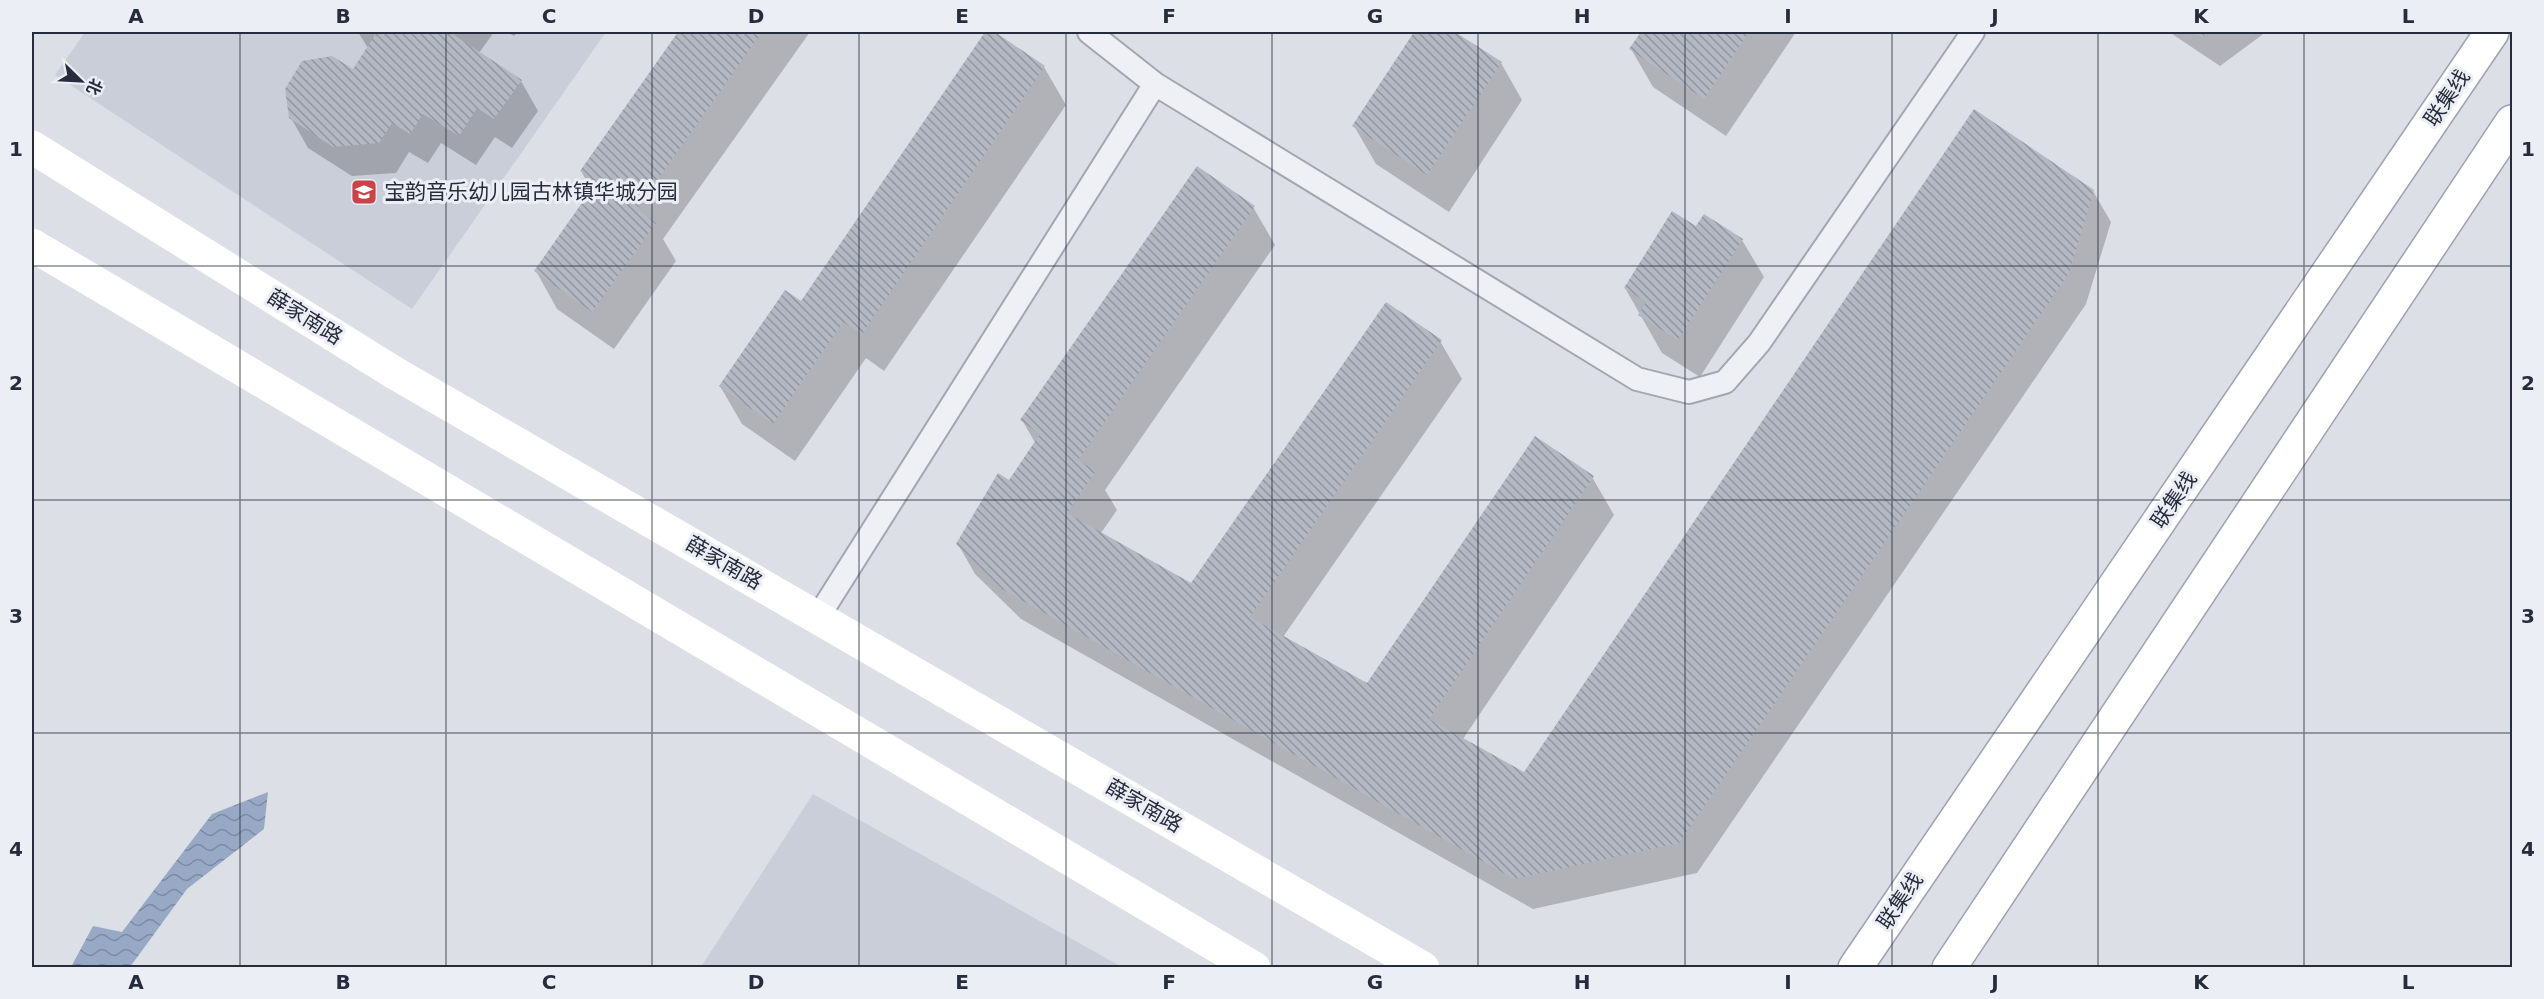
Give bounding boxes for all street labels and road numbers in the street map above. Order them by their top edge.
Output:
street label: 联集线 [2419,65,2475,131]
street label: 薛家南路 [263,285,347,349]
street label: 联集线 [2146,467,2202,533]
street label: 薛家南路 [682,532,766,594]
street label: 薛家南路 [1102,775,1186,837]
street label: 联集线 [1872,868,1928,934]

